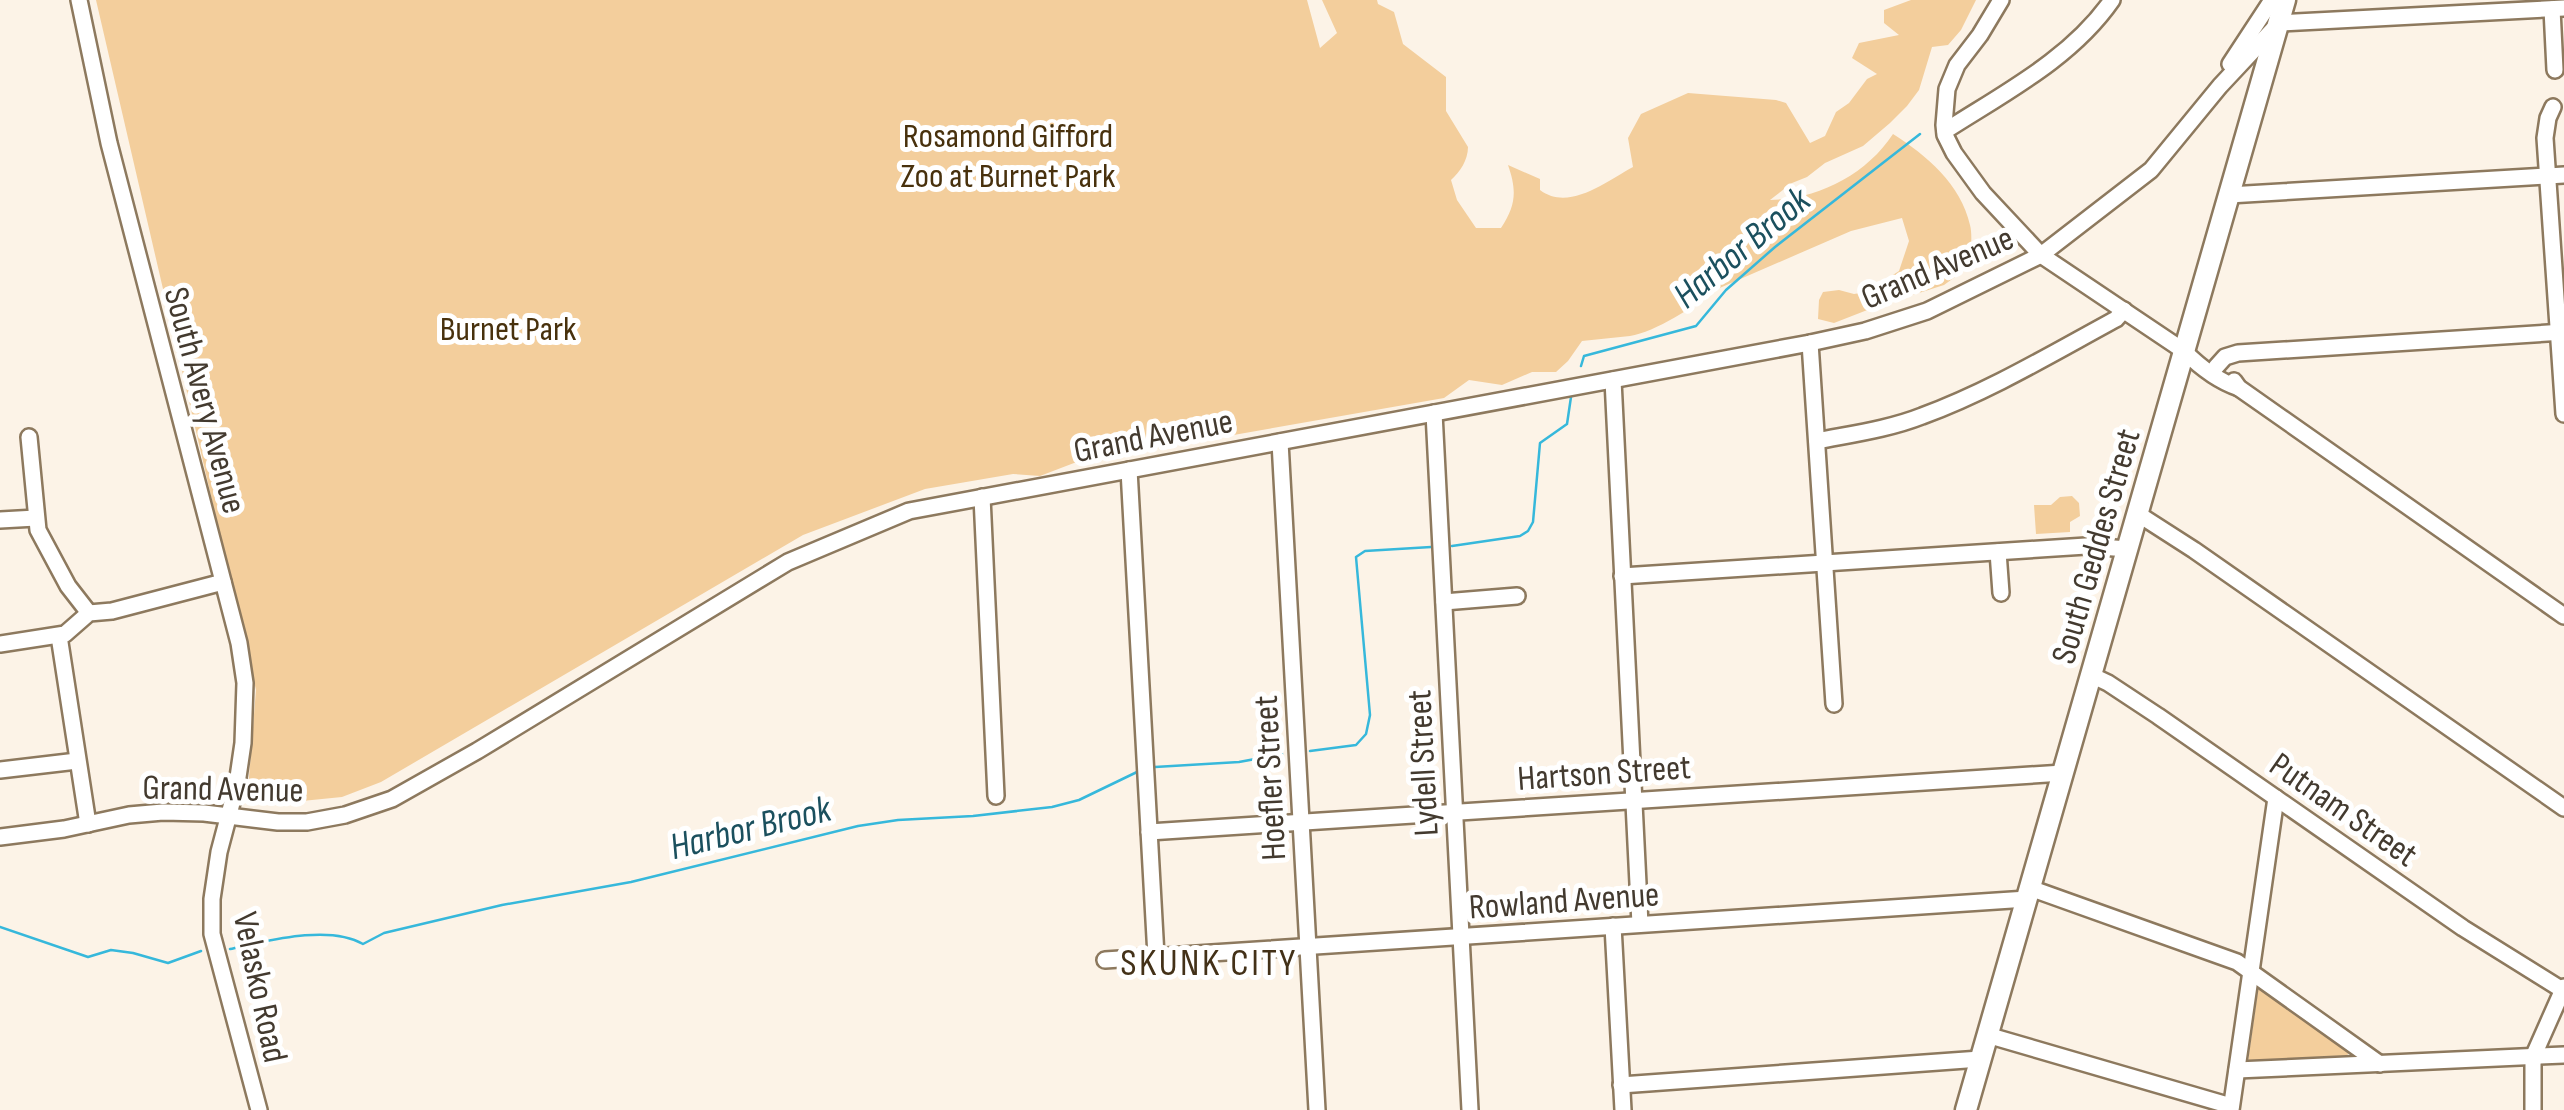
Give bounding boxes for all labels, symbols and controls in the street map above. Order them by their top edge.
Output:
park label: Rosamond Gifford Zoo at Burnet Park [901,115,1116,198]
water label: Harbor Brook [1665,177,1821,318]
street label: Grand Avenue [1855,217,2020,320]
street label: South Avery Avenue [154,283,255,518]
park label: Burnet Park [440,308,577,351]
street label: Grand Avenue [1070,400,1237,473]
street label: South Geddes Street [2042,424,2150,669]
street label: Lydell Street [1398,689,1449,837]
street label: Hoefler Street [1245,694,1296,862]
street label: Putnam Street [2261,744,2425,877]
street label: Hartson Street [1516,746,1692,801]
street label: Grand Avenue [142,767,304,812]
water label: Harbor Brook [665,786,837,870]
street label: Rowland Avenue [1468,873,1661,930]
street label: Velasko Road [223,908,296,1066]
district label: SKUNK CITY [1120,941,1298,986]

